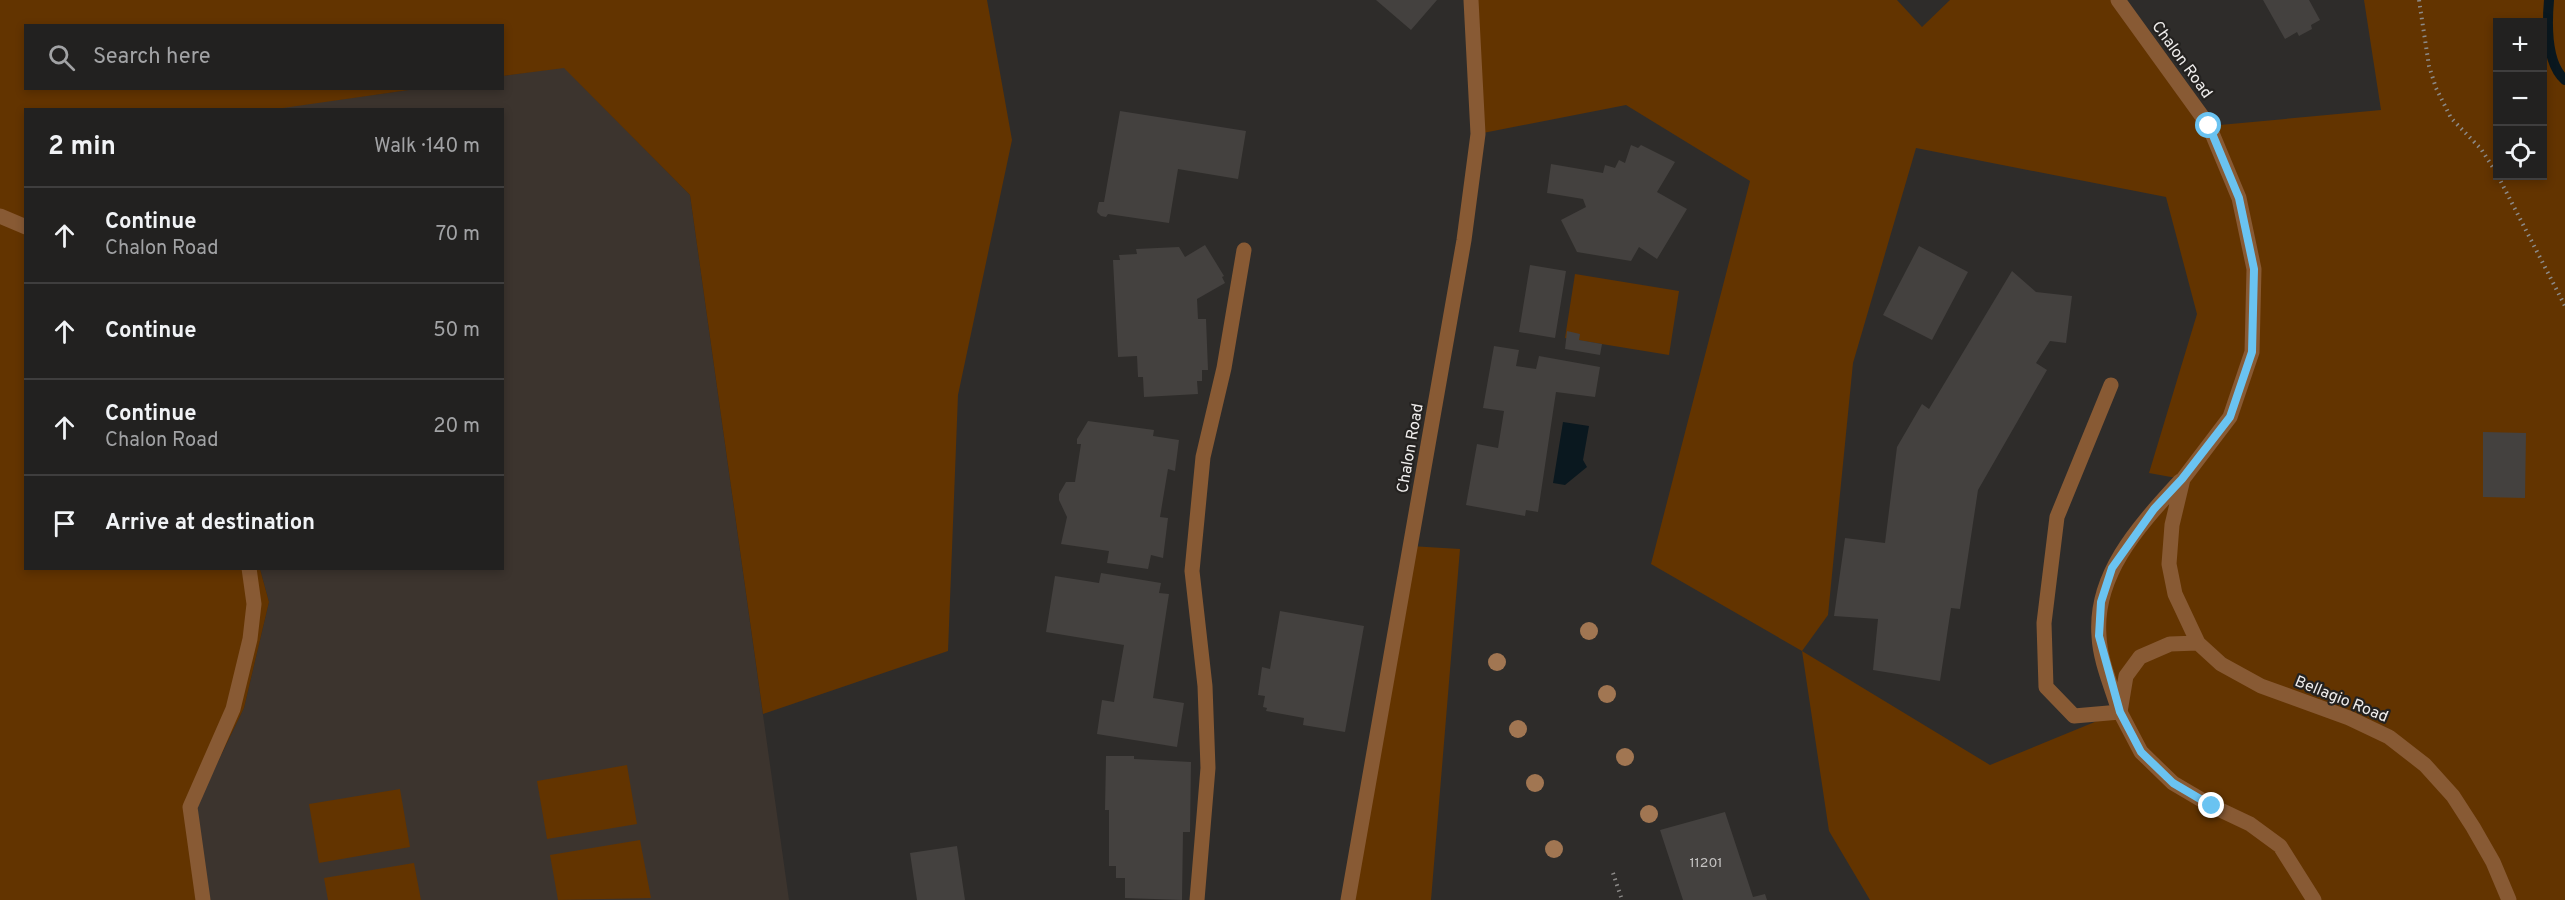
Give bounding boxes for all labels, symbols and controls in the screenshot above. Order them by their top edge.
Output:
street label: Chalon Road [2147,18,2216,103]
map controls [2493,18,2547,180]
button: + [2493,18,2547,72]
search box [24,24,504,90]
icon: search [45,41,78,74]
text: Search here [93,44,211,71]
button: − [2493,72,2547,126]
route start [2195,112,2221,138]
button: locate [2493,126,2547,180]
text: 2 min [48,131,116,164]
text: Walk · 140 m [374,134,480,160]
text: Continue [105,209,196,236]
icon: ahead [48,219,81,252]
text: 70 m [436,222,480,248]
text: Chalon Road [105,236,218,262]
icon: ahead [48,315,81,348]
text: Continue [105,318,196,345]
text: 50 m [433,318,480,344]
text: Continue [105,401,196,428]
street label: Chalon Road [1393,402,1429,495]
icon: ahead [48,411,81,444]
text: 20 m [433,414,480,440]
text: Chalon Road [105,428,218,454]
icon: arrive [48,507,81,540]
text: Arrive at destination [105,510,315,537]
street label: Bellagio Road [2292,672,2391,728]
route end [2198,792,2224,818]
house number: 11201 [1689,855,1723,872]

